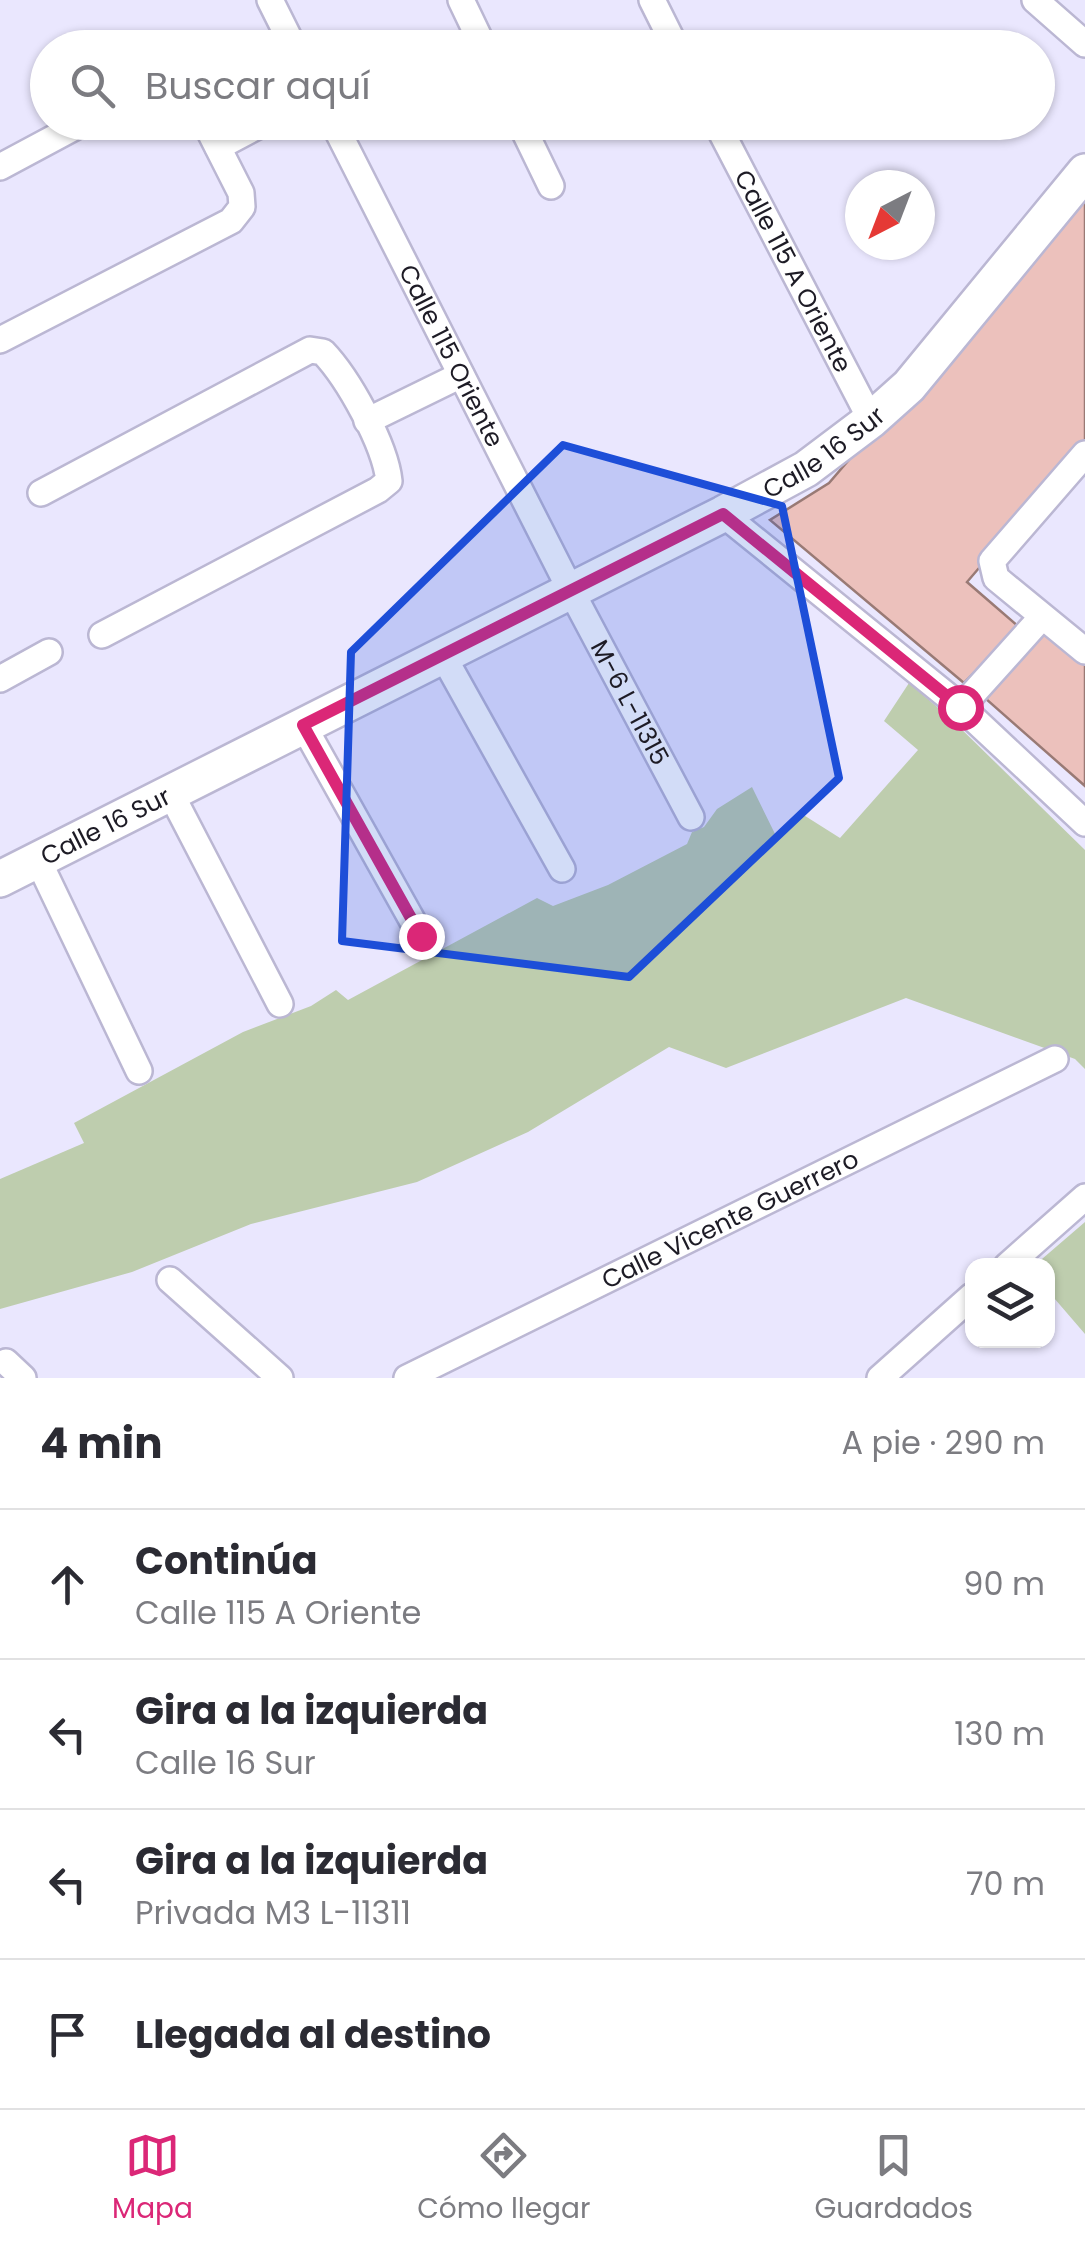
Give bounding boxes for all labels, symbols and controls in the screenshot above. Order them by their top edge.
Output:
search box [30,30,1055,140]
icon: search [65,58,120,113]
text: Buscar aquí [145,59,371,112]
street label: Calle 115 A Oriente [726,164,860,379]
north arrow [845,170,935,260]
street label: Calle 115 Oriente [390,259,512,453]
street label: Calle 16 Sur [757,399,893,507]
street label: M-6 L-11315 [582,634,677,771]
route start [938,685,984,731]
street label: Calle 16 Sur [35,779,177,874]
route end [399,914,445,960]
street label: Calle Vicente Guerrero [596,1141,865,1297]
map controls [965,1258,1055,1348]
button: layers [965,1258,1055,1348]
text: 4 min [40,1414,163,1473]
text: A pie · 290 m [842,1420,1045,1465]
text: Continúa [135,1534,317,1587]
icon: ahead [40,1557,95,1612]
text: 90 m [963,1561,1045,1606]
text: Calle 115 A Oriente [135,1590,421,1635]
text: Gira a la izquierda [135,1684,488,1737]
icon: left [40,1707,95,1762]
text: 130 m [954,1711,1045,1756]
text: Calle 16 Sur [135,1740,316,1785]
text: Gira a la izquierda [135,1834,488,1887]
icon: left [40,1857,95,1912]
text: 70 m [966,1861,1045,1906]
text: Privada M3 L-11311 [135,1890,411,1935]
icon: arrive [40,2007,95,2062]
text: Llegada al destino [135,2008,491,2061]
tab: Mapa [112,2128,193,2230]
tab: Cómo llegar [417,2128,590,2230]
tab: Guardados [815,2128,973,2230]

